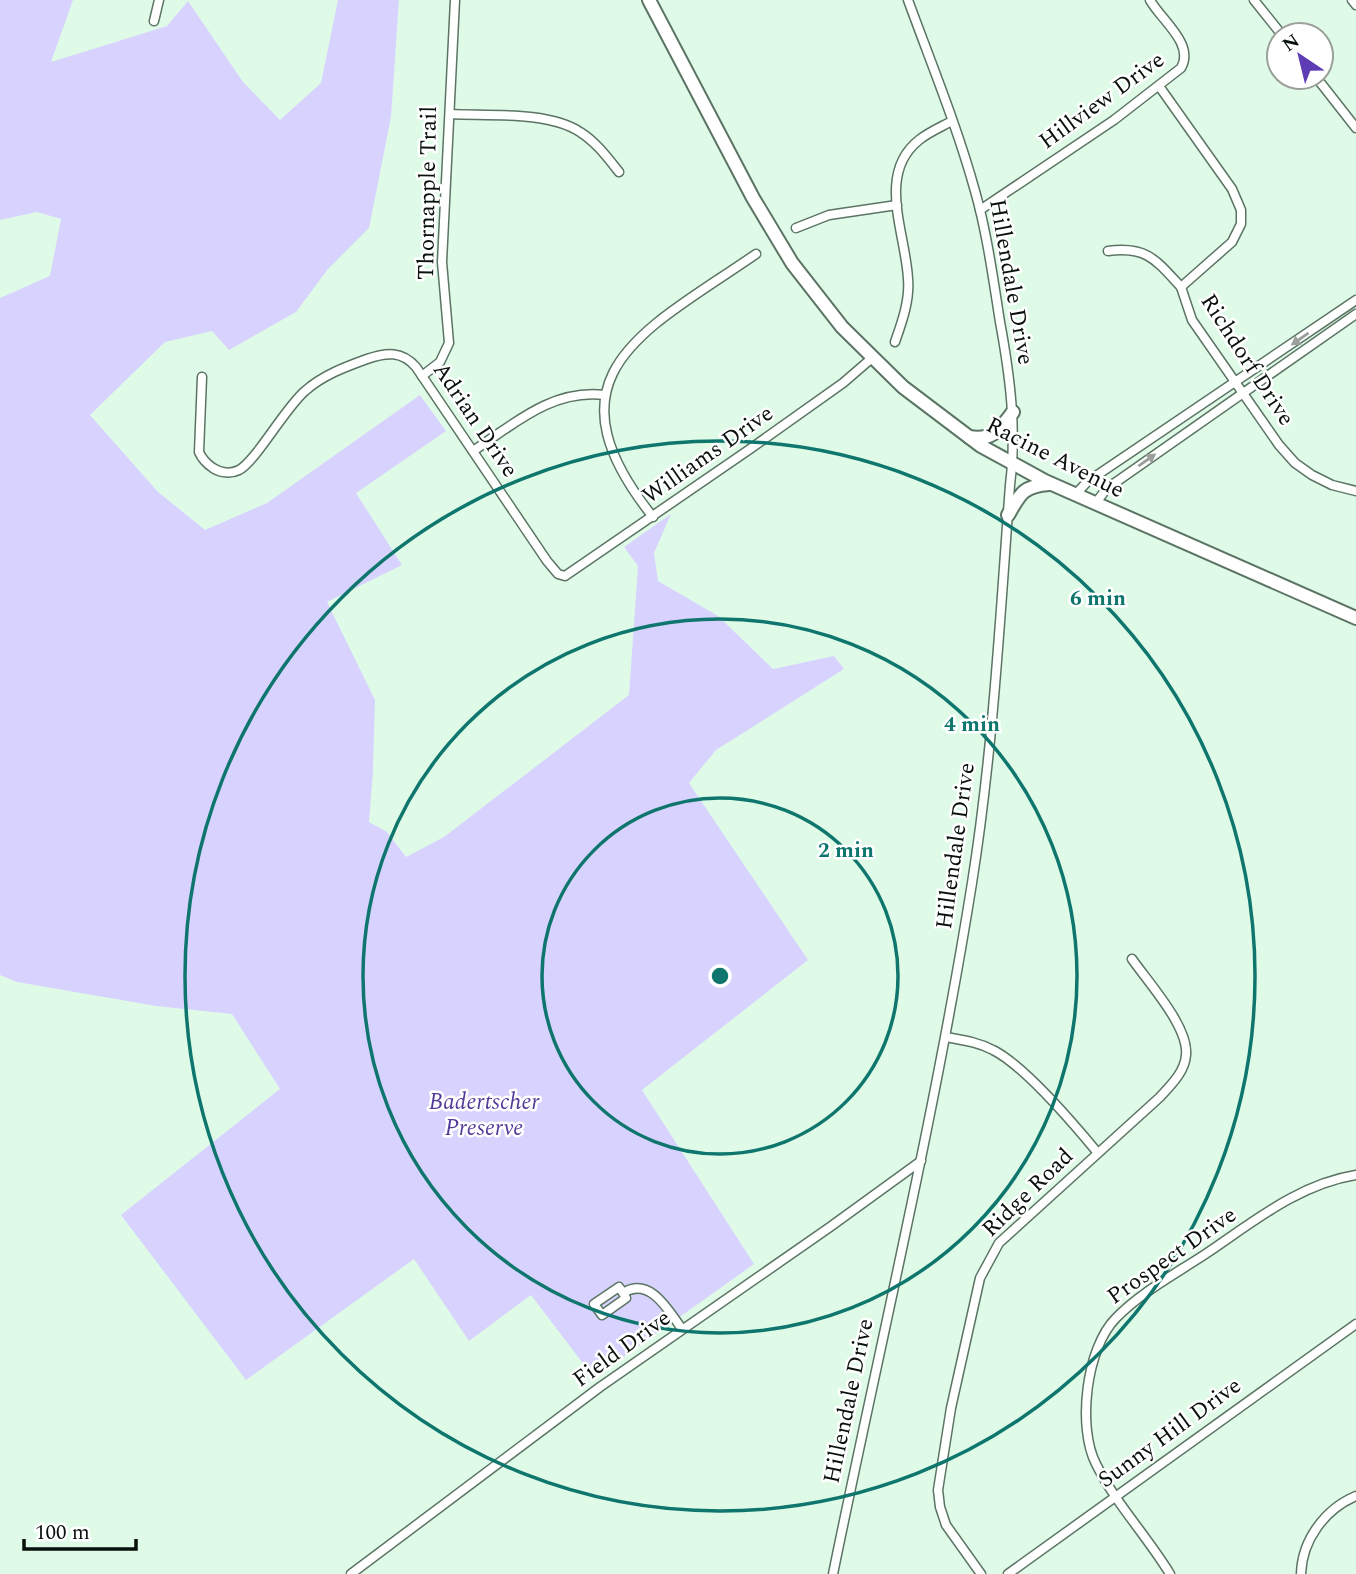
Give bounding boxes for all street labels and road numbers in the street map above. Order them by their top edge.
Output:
street label: Hillview Drive [1032,43,1172,159]
street label: Thornapple Trail [409,106,447,280]
street label: Hillendale Drive [979,196,1043,368]
street label: Richdorf Drive [1191,287,1303,433]
street label: Adrian Drive [423,355,527,485]
street label: Williams Drive [635,397,781,513]
street label: Racine Avenue [980,408,1130,508]
street label: Hillendale Drive [927,760,985,932]
street label: Ridge Road [974,1140,1082,1246]
street label: Prospect Drive [1100,1198,1244,1314]
street label: Field Drive [566,1301,678,1397]
street label: Hillendale Drive [814,1315,884,1487]
street label: Sunny Hill Drive [1091,1369,1249,1497]

